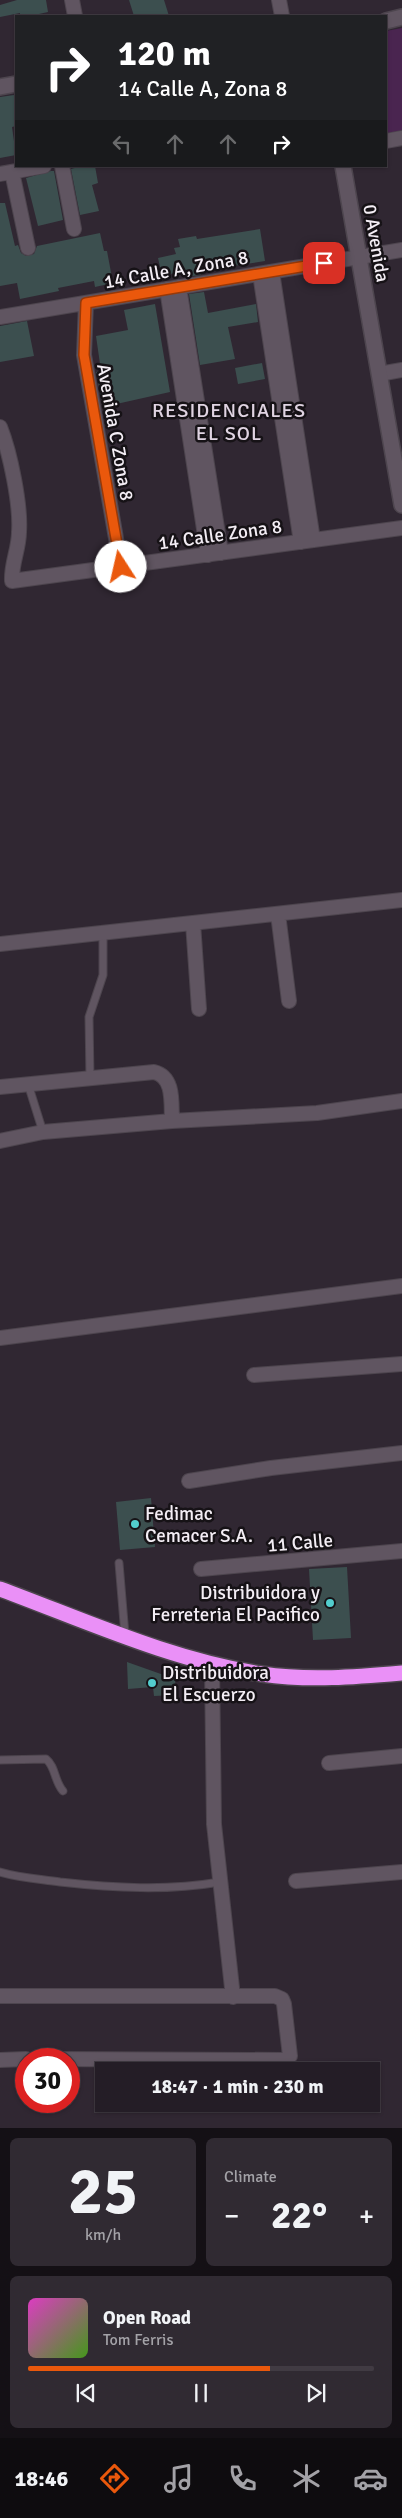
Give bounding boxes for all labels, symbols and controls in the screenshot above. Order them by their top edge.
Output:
text: 120 m [118,32,211,75]
icon: right [35,35,100,100]
text: 14 Calle A, Zona 8 [118,75,287,102]
icon: left [108,130,136,158]
icon: ahead [161,130,189,158]
icon: ahead [214,130,242,158]
icon: right [267,130,295,158]
street label: 0 Avenida [357,202,395,284]
pin [303,242,345,284]
street label: 14 Calle A, Zona 8 [102,245,250,295]
icon: arrive [310,249,338,277]
street label: Avenida C Zona 8 [91,362,139,503]
district label: RESIDENCIALES EL SOL [152,398,306,446]
street label: 14 Calle Zona 8 [157,514,284,556]
position arrow [94,540,146,592]
place label: Fedimac Cemacer S.A. [145,1502,253,1548]
marker: Fedimac Cemacer S.A. [129,1518,141,1530]
street label: 11 Calle [266,1528,334,1558]
place label: Distribuidora y Ferreteria El Pacifico [151,1581,320,1627]
marker: Distribuidora y Ferreteria El Pacifico [324,1597,336,1609]
place label: Distribuidora El Escuerzo [162,1661,269,1707]
marker: Distribuidora El Escuerzo [146,1677,158,1689]
speed limit sign: 30 [15,2048,80,2113]
text: 18:47 · 1 min · 230 m [151,2075,324,2099]
text: 25 [68,2152,138,2232]
text: Climate [224,2167,277,2187]
text: 22° [271,2192,327,2239]
text: − [224,2199,239,2233]
text: + [359,2199,374,2233]
text: km/h [85,2225,121,2245]
text: Open Road [103,2306,191,2330]
text: Tom Ferris [103,2330,173,2350]
icon: previous [72,2379,100,2407]
icon: pause [187,2379,215,2407]
icon: next [302,2379,330,2407]
icon: directions [97,2461,132,2496]
icon: music [161,2461,196,2496]
icon: phone [225,2461,260,2496]
icon: climate [289,2461,324,2496]
icon: car [353,2461,388,2496]
text: 18:46 [14,2465,68,2492]

